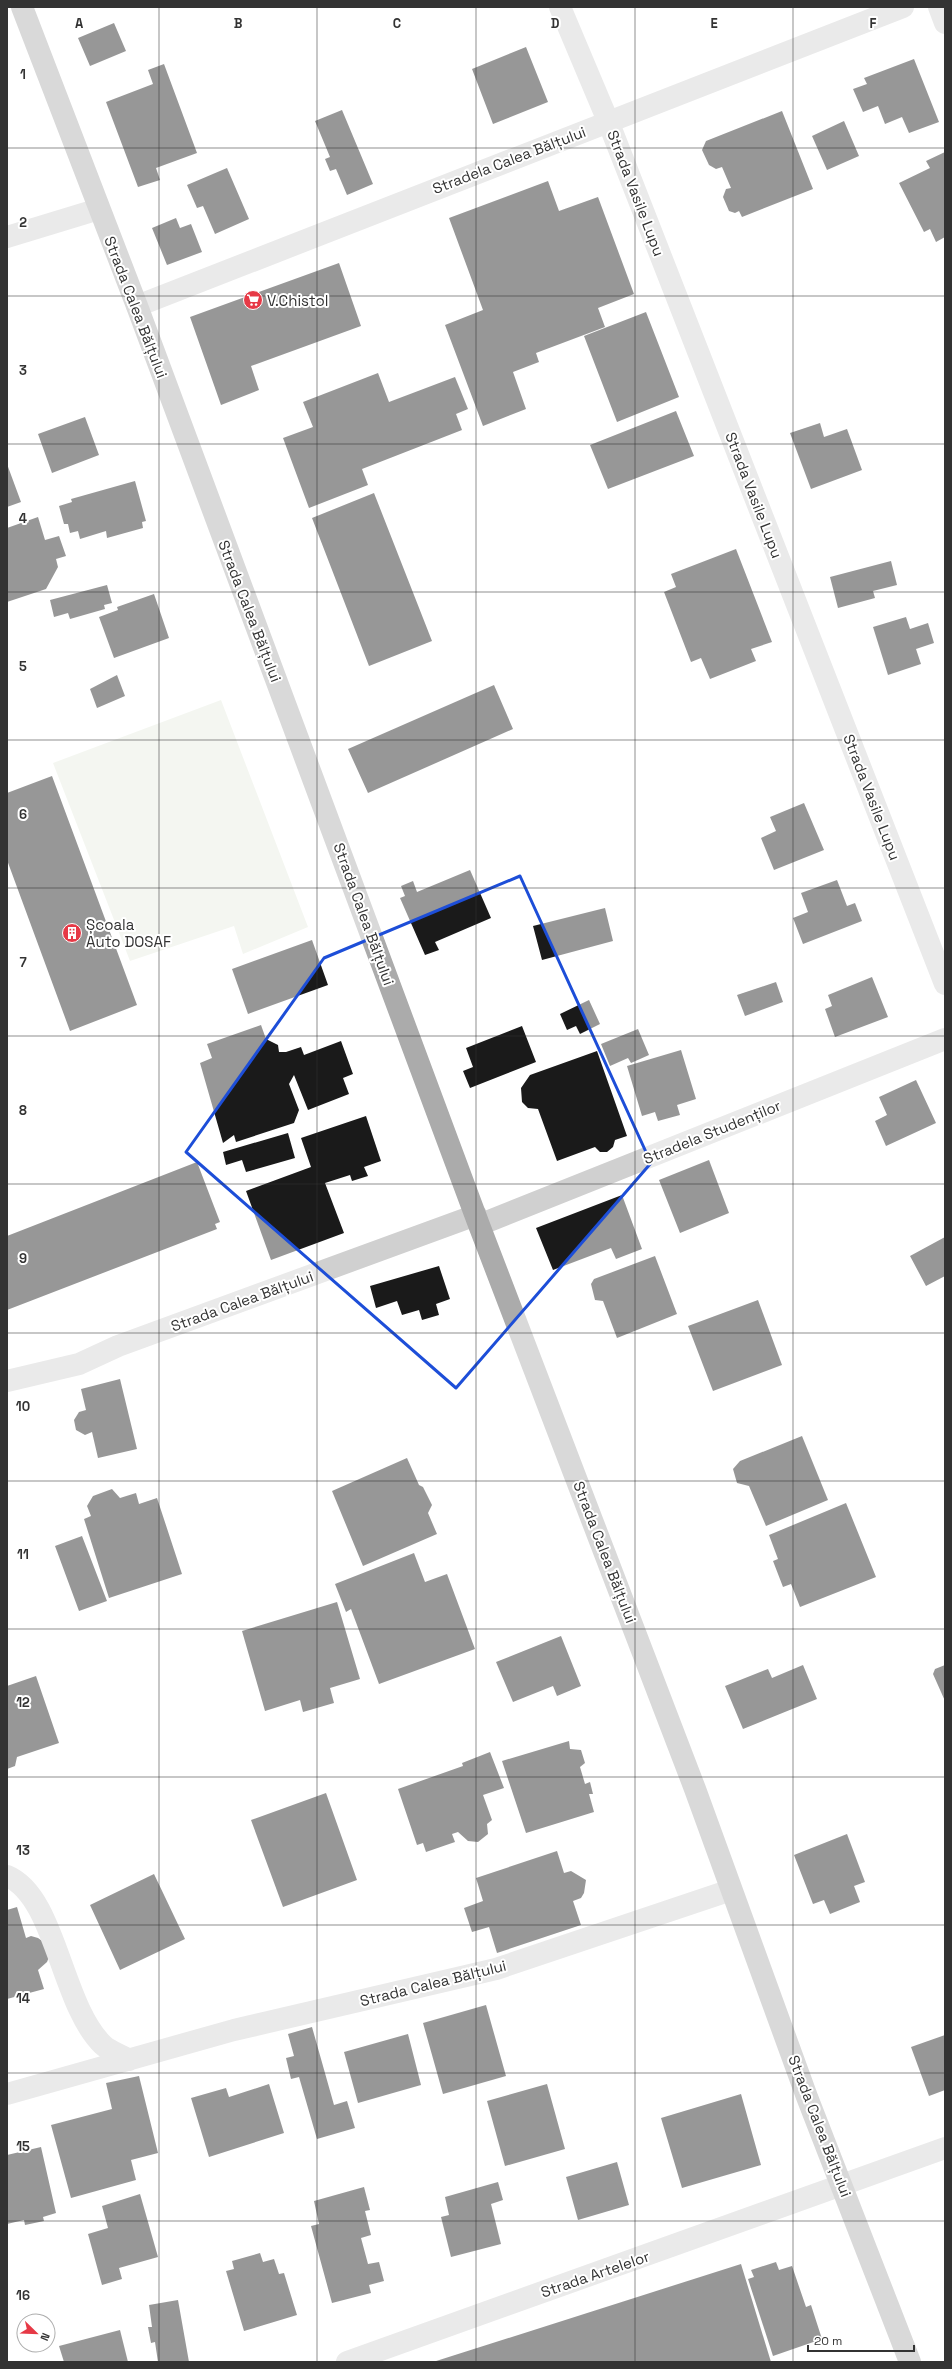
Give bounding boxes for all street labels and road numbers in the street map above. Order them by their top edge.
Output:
street label: Stradela Calea Bălțului [430,122,588,198]
street label: Strada Vasile Lupu [603,127,669,259]
street label: Strada Calea Bălțului [100,233,172,381]
street label: Strada Vasile Lupu [721,429,787,561]
street label: Strada Calea Bălțului [214,537,286,685]
street label: Strada Vasile Lupu [839,731,905,863]
street label: Strada Calea Bălțului [329,840,399,988]
street label: Stradela Studenților [640,1096,784,1168]
street label: Strada Calea Bălțului [168,1266,316,1336]
street label: Strada Calea Bălțului [569,1478,641,1626]
street label: Strada Calea Bălțului [358,1956,508,2010]
street label: Strada Calea Bălțului [784,2052,856,2200]
street label: Strada Artelelor [538,2246,652,2301]

